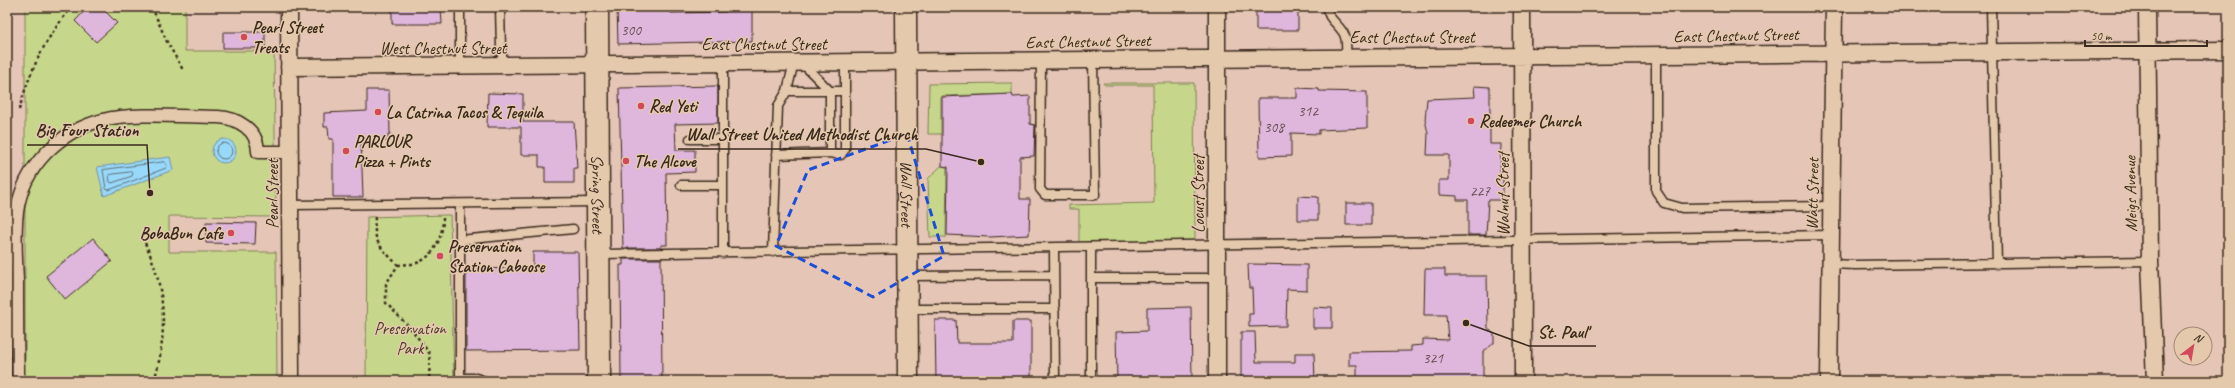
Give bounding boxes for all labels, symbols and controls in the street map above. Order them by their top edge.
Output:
place label: Pearl Street Treats [252,17,325,58]
house number: 300 [621,21,642,40]
scale bar [2085,22,2207,48]
street label: East Chestnut Street [1673,24,1801,47]
street label: East Chestnut Street [1349,27,1477,48]
text: 50 m [2091,28,2113,44]
street label: East Chestnut Street [1025,30,1153,53]
marker: Pearl Street Treats [239,32,249,42]
street label: East Chestnut Street [701,34,829,55]
street label: West Chestnut Street [380,38,509,59]
place label: Red Yeti [649,96,700,117]
marker: Red Yeti [636,101,646,111]
place label: La Catrina Tacos & Tequila [386,102,544,123]
house number: 312 [1298,102,1319,121]
marker: La Catrina Tacos & Tequila [373,107,383,117]
place label: Redeemer Church [1479,111,1582,132]
callout: Big Four Station [27,115,147,145]
marker: Redeemer Church [1466,116,1476,126]
house number: 308 [1264,118,1285,137]
text: Big Four Station [35,119,139,141]
callout: Wall Street United Methodist Church [678,119,926,149]
text: Wall Street United Methodist Church [686,123,919,145]
place label: PARLOUR Pizza + Pints [354,131,432,172]
marker: PARLOUR Pizza + Pints [341,146,351,156]
street label: Walnut Street [1493,150,1514,236]
place label: The Alcove [634,151,697,172]
street label: Locust Street [1188,153,1209,233]
street label: Meigs Avenue [2119,154,2142,232]
street label: Spring Street [587,155,608,236]
marker: The Alcove [621,156,631,166]
street label: Watt Street [1801,156,1824,230]
street label: Pearl Street [262,157,283,229]
street label: Wall Street [896,161,917,230]
house number: 227 [1470,182,1491,201]
place label: BobaBun Cafe [140,223,224,244]
marker: BobaBun Cafe [226,228,236,238]
place label: Preservation Station Caboose [448,236,546,277]
marker: Preservation Station Caboose [435,251,445,261]
callout: St. Paul' [1529,316,1596,346]
park label: Preservation Park [374,318,447,359]
text: St. Paul' [1538,321,1592,343]
north arrow [2173,326,2213,366]
text: N [2192,330,2207,346]
house number: 321 [1423,349,1444,368]

